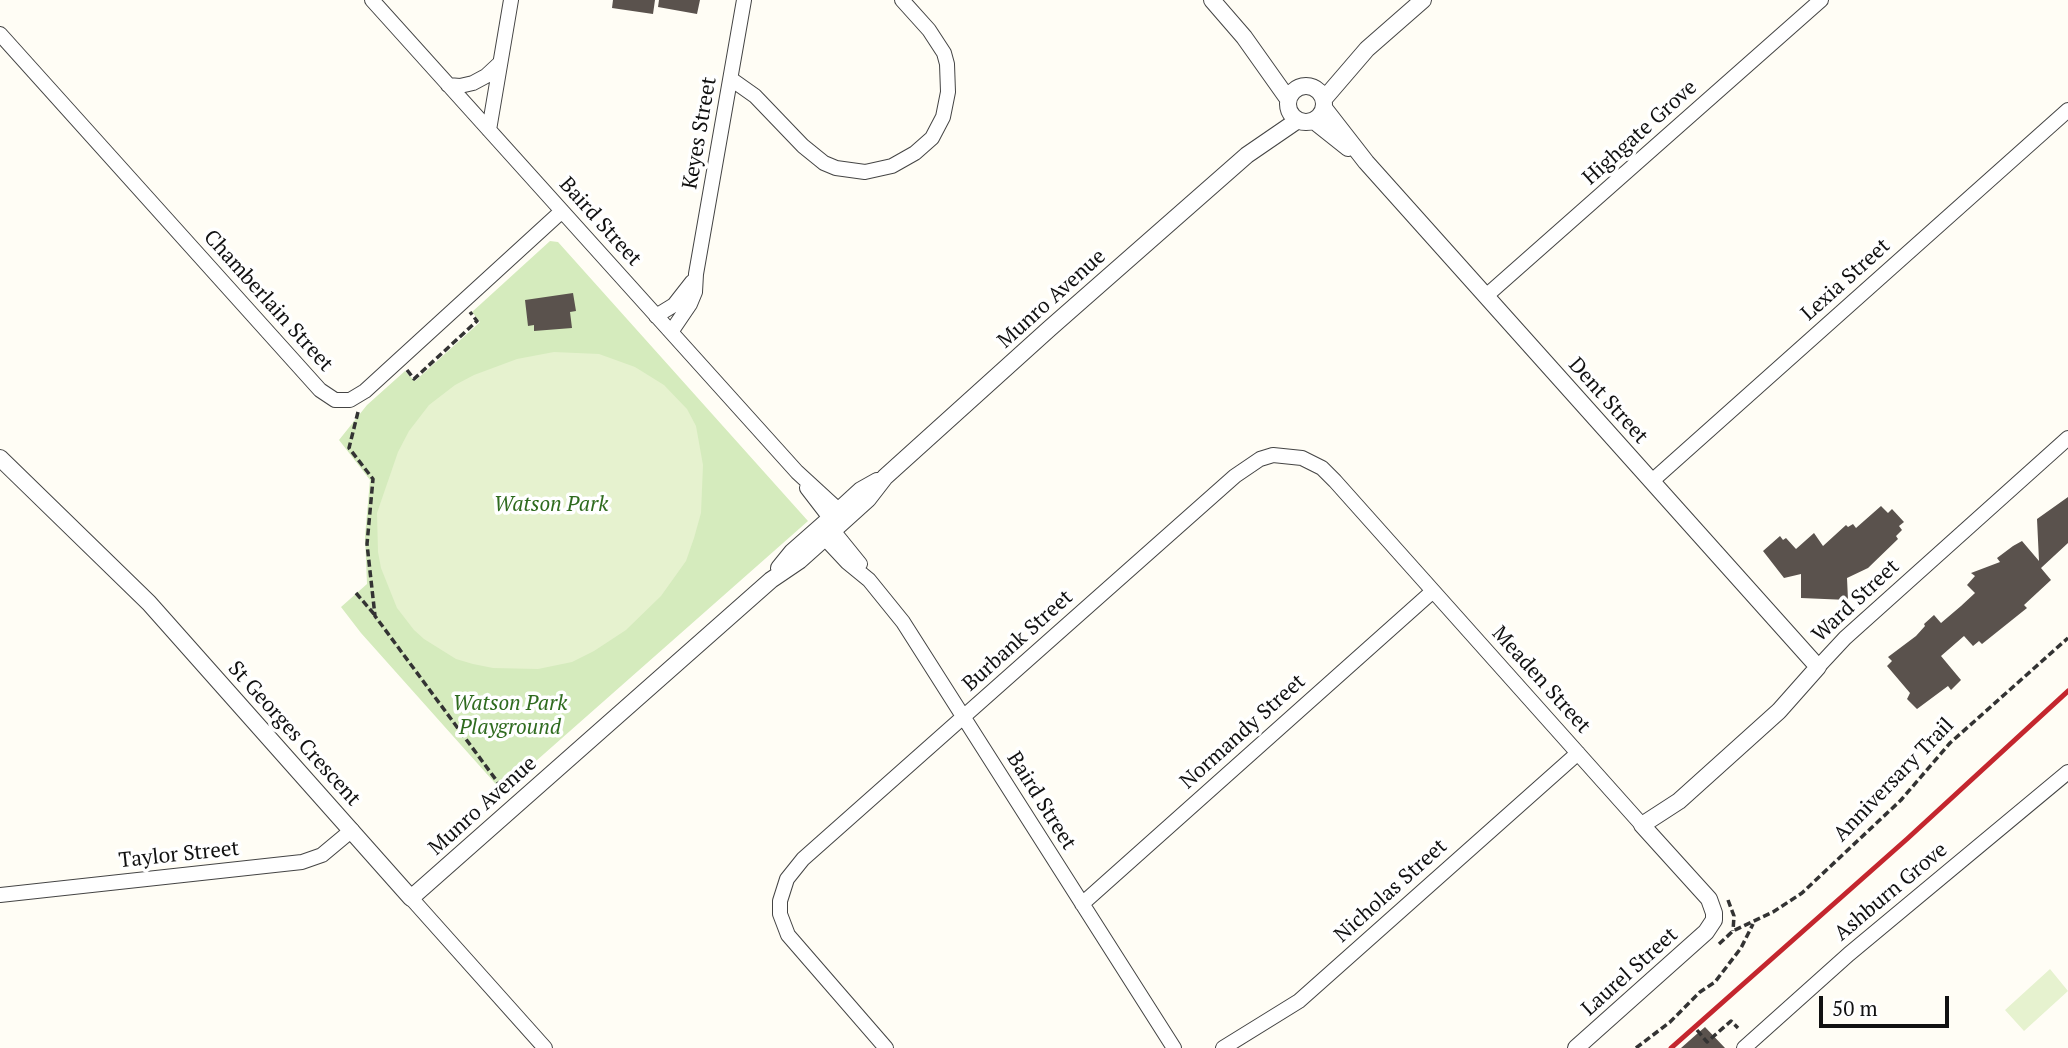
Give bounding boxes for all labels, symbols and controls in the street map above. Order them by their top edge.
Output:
street label: Keyes Street [678,75,722,191]
street label: Highgate Grove [1578,75,1702,191]
street label: Baird Street [554,172,646,272]
street label: Chamberlain Street [198,225,338,377]
street label: Lexia Street [1796,234,1896,326]
street label: Munro Avenue [993,244,1111,354]
street label: Dent Street [1563,353,1653,449]
park label: Watson Park [494,492,608,518]
street label: Ward Street [1807,554,1905,648]
street label: Burbank Street [958,585,1078,697]
street label: Meaden Street [1486,621,1596,739]
street label: St Georges Crescent [222,656,366,812]
street label: Normandy Street [1175,669,1311,795]
park label: Watson Park Playground [453,691,567,741]
street label: Anniversary Trail [1829,713,1959,847]
street label: Baird Street [1001,747,1081,855]
street label: Munro Avenue [424,751,542,861]
street label: Nicholas Street [1330,834,1452,948]
street label: Taylor Street [118,836,240,874]
street label: Ashburn Grove [1829,838,1953,946]
street label: Laurel Street [1577,922,1683,1022]
scale bar [1823,982,1952,1026]
text: 50 m [1832,994,1878,1022]

